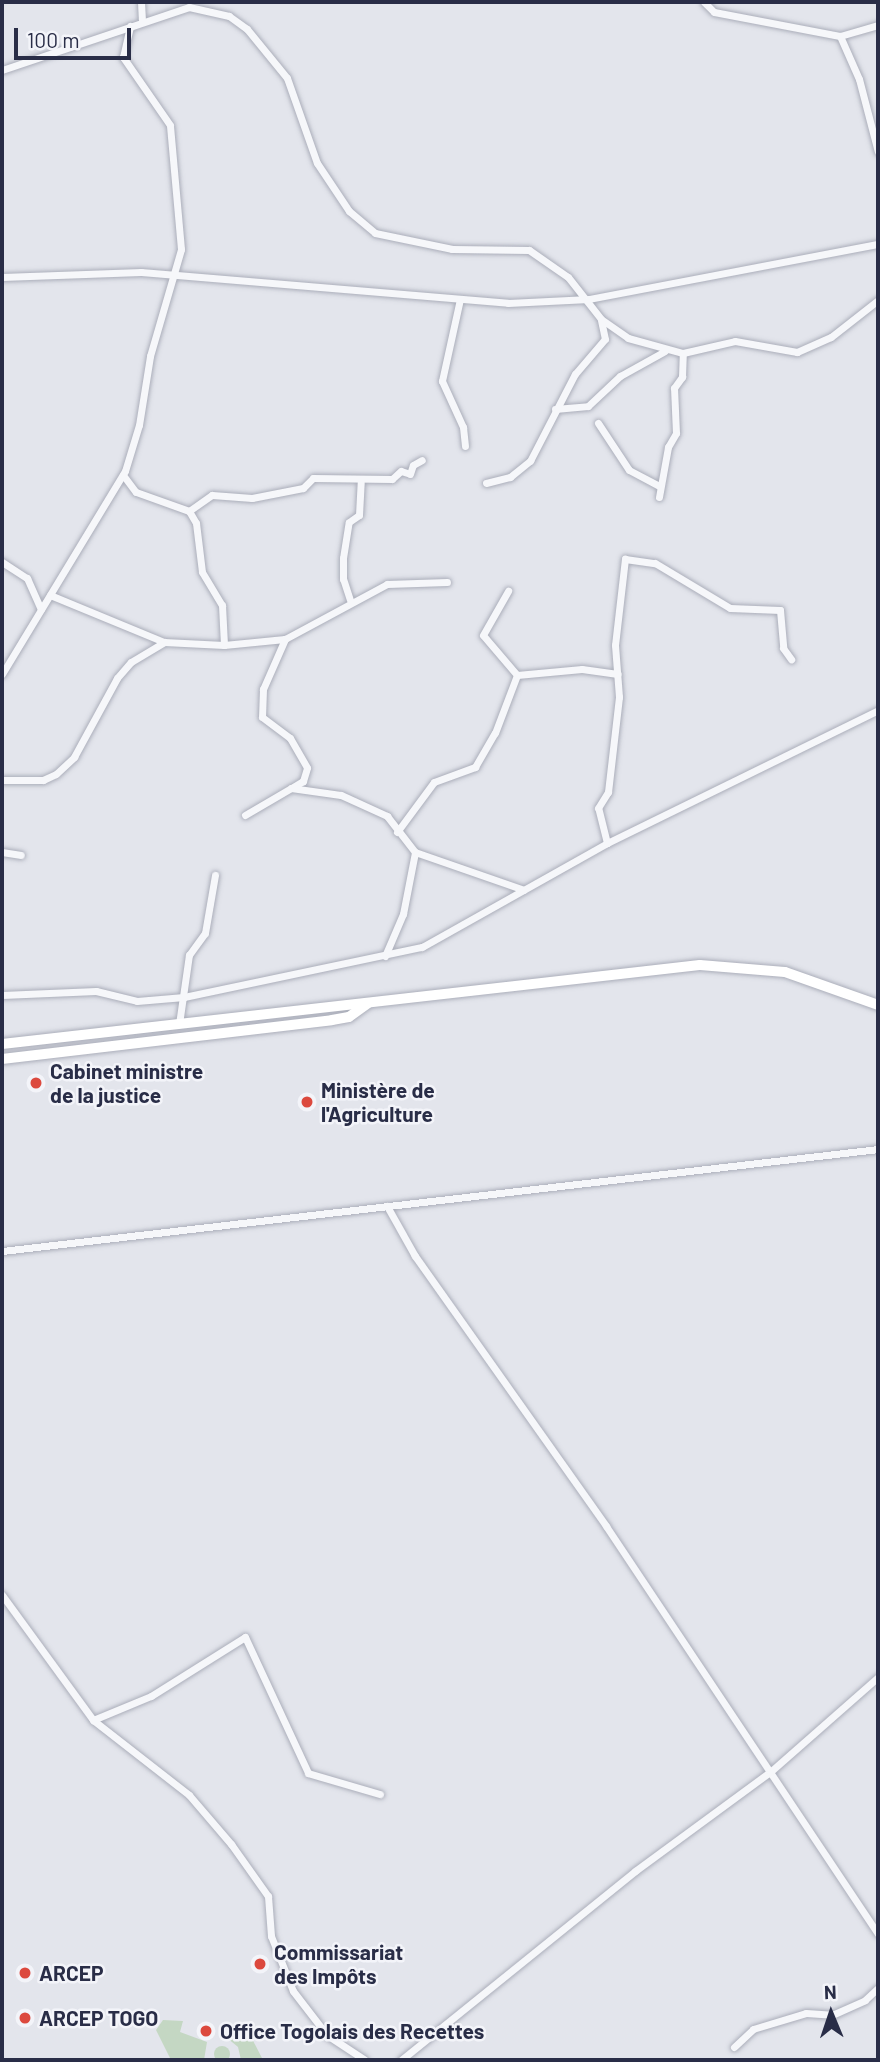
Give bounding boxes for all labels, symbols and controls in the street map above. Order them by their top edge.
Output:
scale bar [18,14,135,58]
text: 100 m [27,27,80,52]
place label: Cabinet ministre de la justice [50,1058,203,1108]
marker: Cabinet ministre de la justice [28,1075,44,1091]
place label: Ministère de l'Agriculture [321,1077,435,1127]
marker: Ministère de l'Agriculture [299,1094,315,1110]
place label: Commissariat des Impôts [274,1939,403,1989]
marker: Commissariat des Impôts [252,1956,268,1972]
place label: ARCEP [39,1960,104,1986]
marker: ARCEP [17,1965,33,1981]
north arrow [796,1978,866,2048]
text: N [824,1980,837,2003]
place label: ARCEP TOGO [39,2005,158,2031]
marker: ARCEP TOGO [17,2010,33,2026]
place label: Office Togolais des Recettes [220,2018,484,2044]
marker: Office Togolais des Recettes [198,2023,214,2039]

